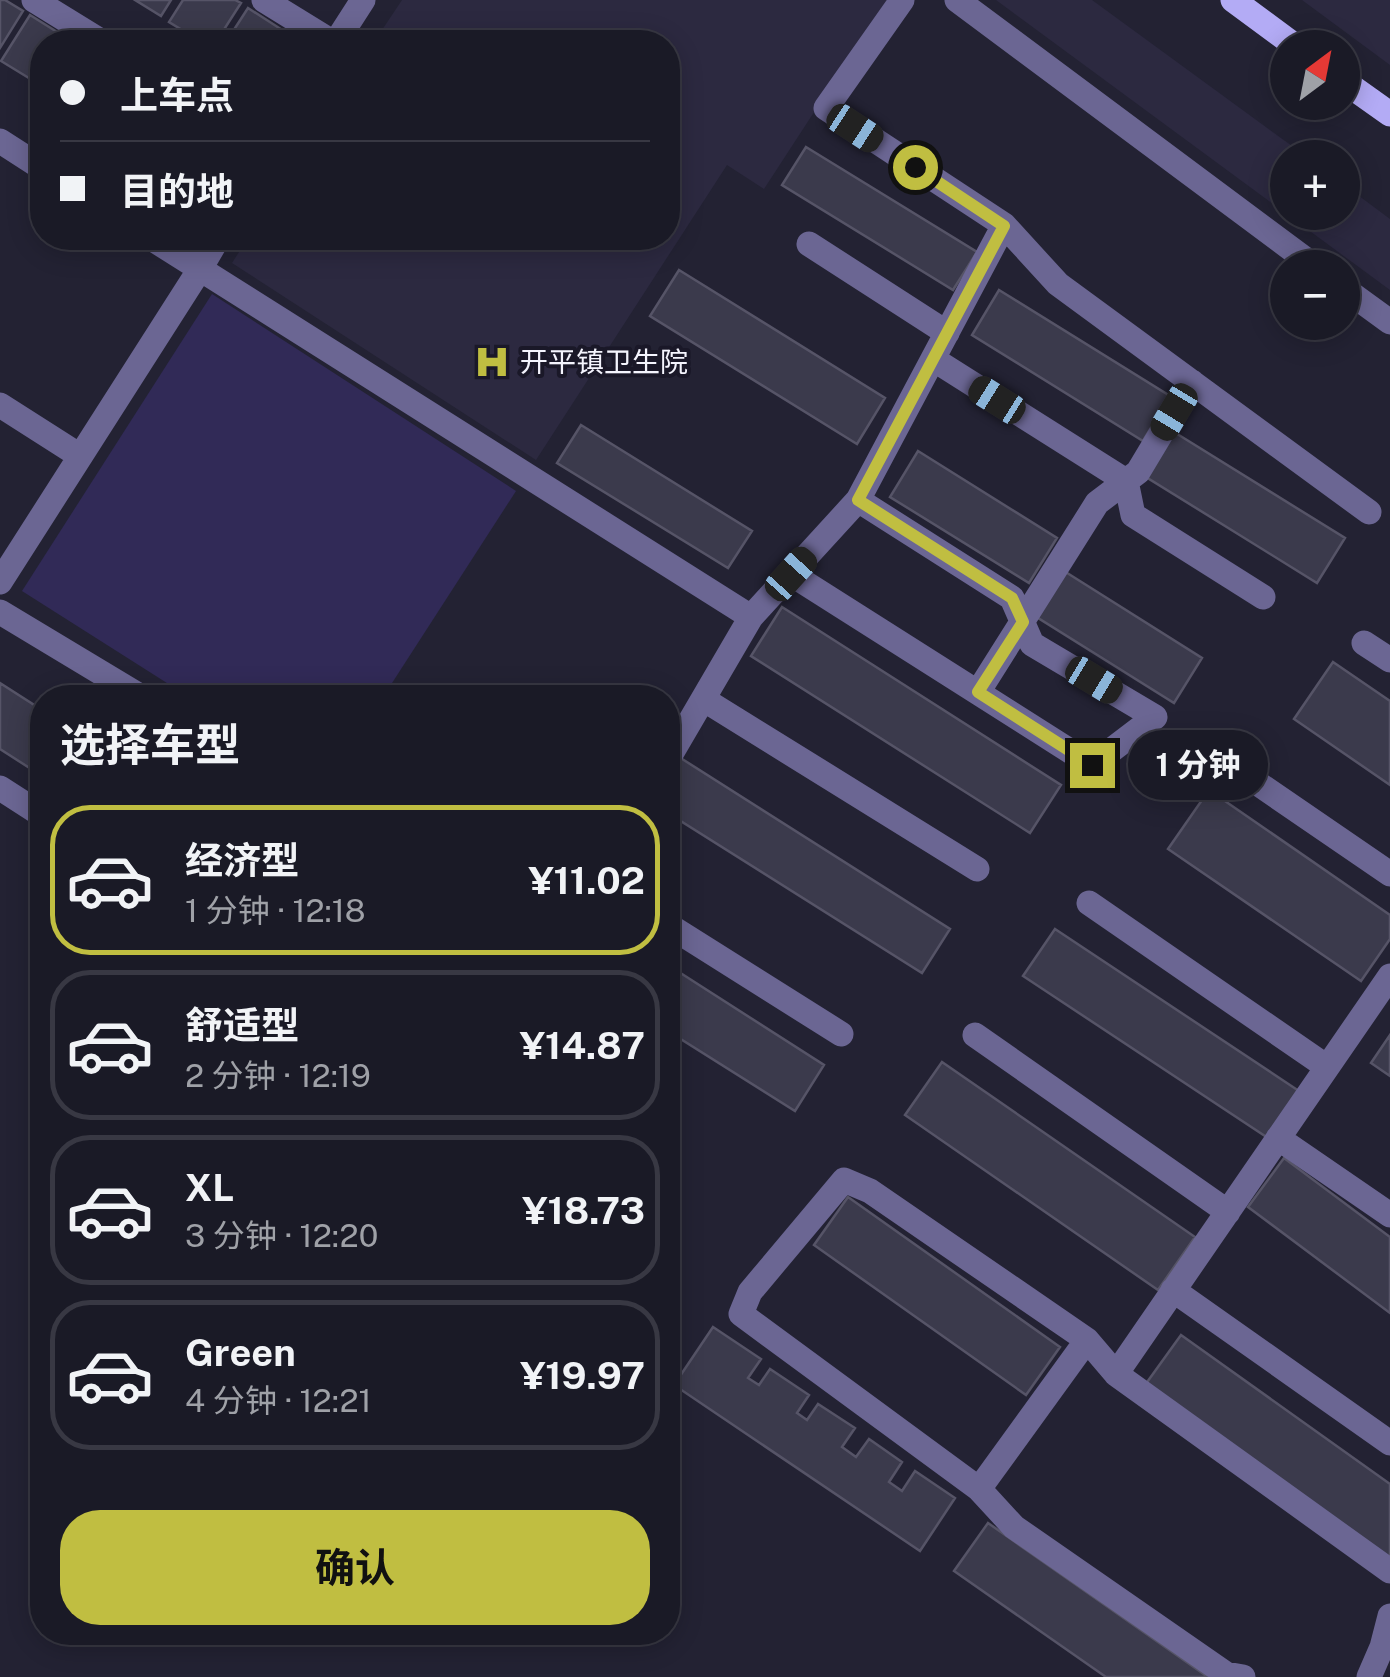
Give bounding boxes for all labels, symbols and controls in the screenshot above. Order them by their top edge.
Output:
north arrow [1270,30,1360,120]
map controls [1270,30,1360,340]
text: 上车点 [120,73,234,118]
car [822,99,888,157]
button: + [1270,140,1360,230]
route start [893,145,938,190]
text: 目的地 [120,169,234,214]
button: − [1270,250,1360,340]
hospital icon: 开平镇卫生院 [473,343,511,381]
place label: 开平镇卫生院 [520,345,688,378]
car [964,371,1030,429]
car [1146,379,1202,445]
car [760,542,822,606]
car [1061,652,1127,708]
text: 选择车型 [60,718,240,771]
callout: 1 分钟 [1127,730,1267,800]
route end [1070,743,1115,788]
text: 1 分钟 [1156,746,1240,783]
icon: car [65,835,155,925]
text: 经济型 [185,838,299,883]
text: ¥11.02 [529,858,645,903]
text: 1 分钟 · 12:18 [185,892,366,929]
icon: car [65,1000,155,1090]
text: 舒适型 [185,1003,299,1048]
text: ¥14.87 [520,1023,645,1068]
text: 2 分钟 · 12:19 [185,1057,371,1094]
icon: car [65,1165,155,1255]
text: XL [185,1165,234,1210]
text: ¥18.73 [522,1188,645,1233]
text: 3 分钟 · 12:20 [185,1217,378,1254]
icon: car [65,1330,155,1420]
text: Green [185,1330,296,1375]
text: ¥19.97 [520,1353,645,1398]
text: 4 分钟 · 12:21 [185,1382,372,1419]
button: 确认 [60,1510,650,1625]

